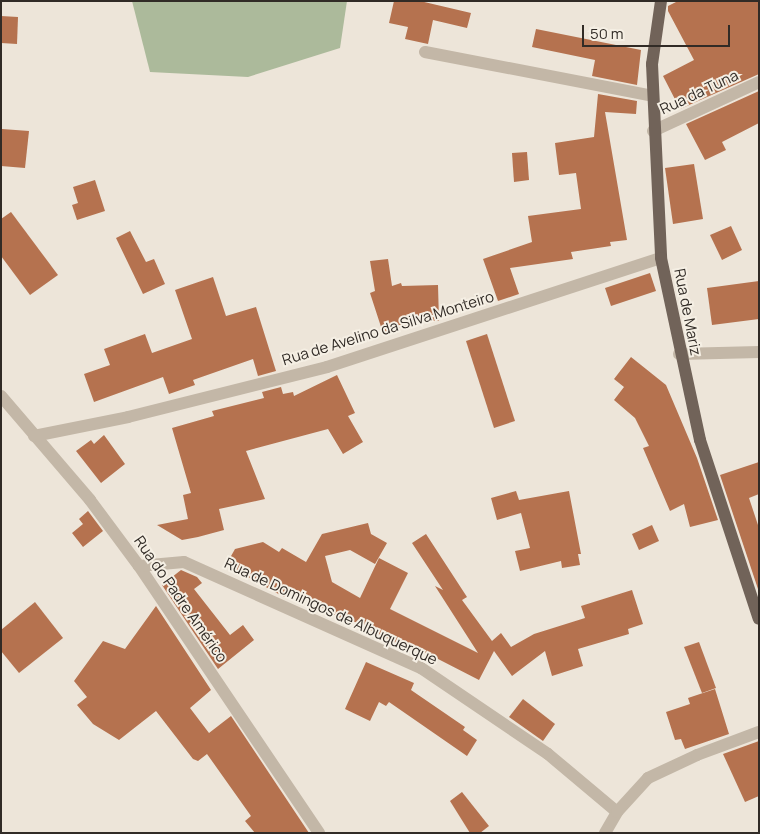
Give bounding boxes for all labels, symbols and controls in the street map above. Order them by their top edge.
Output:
scale bar [585,15,732,47]
text: 50 m [590,23,624,44]
street label: Rua da Tuna [657,66,741,118]
street label: Rua de Mariz [671,267,705,357]
street label: Rua de Avelino da Silva Monteiro [280,287,496,369]
street label: Rua do Padre Américo [131,532,231,666]
street label: Rua de Domingos de Albuquerque [222,554,440,668]

